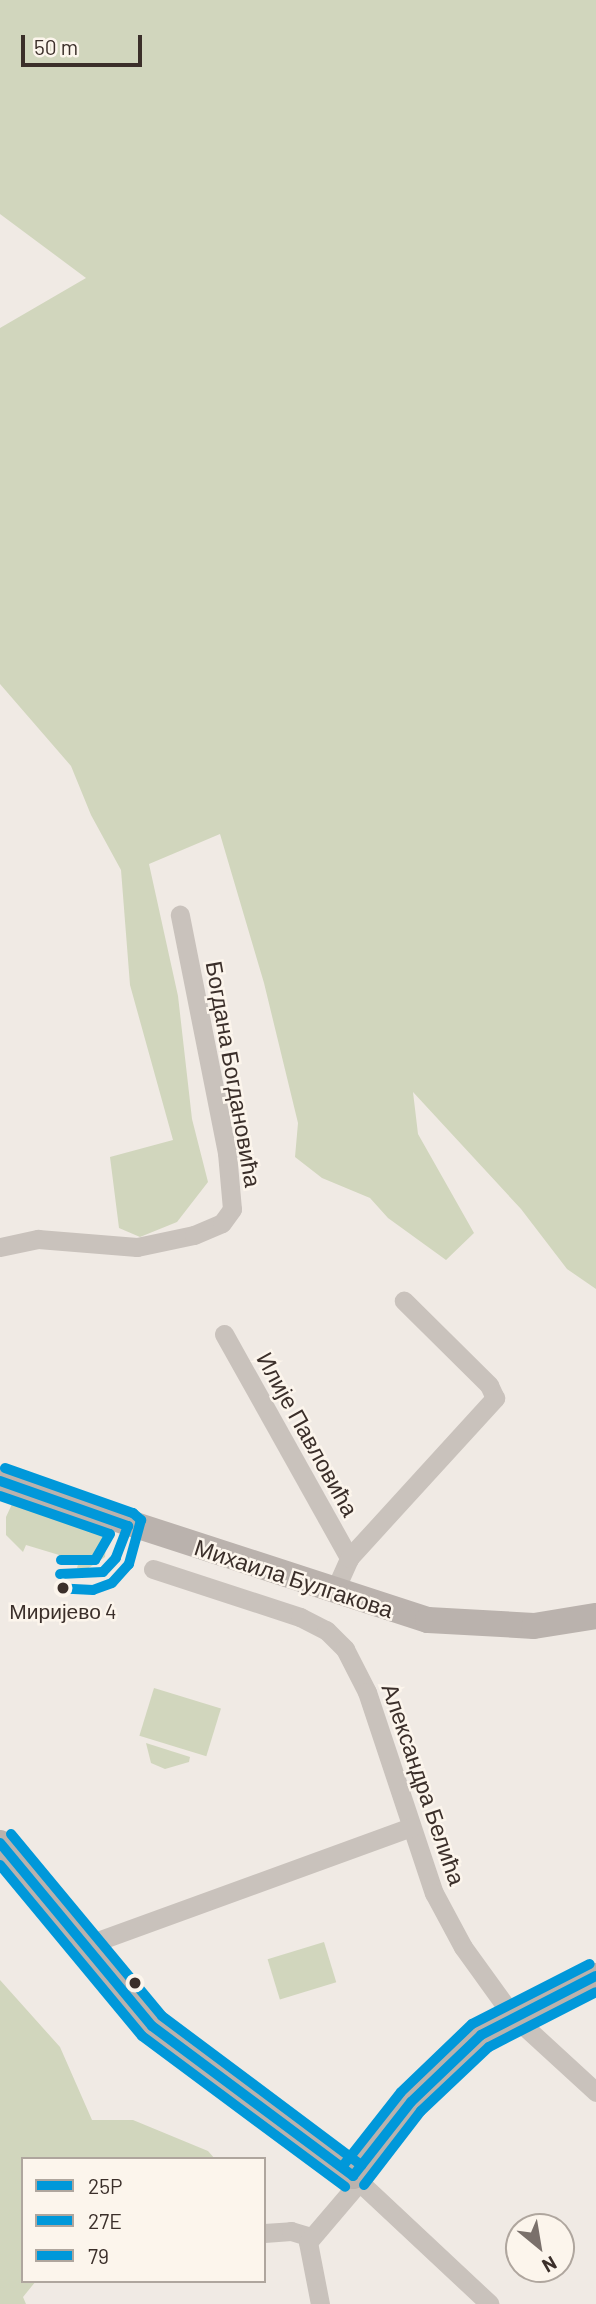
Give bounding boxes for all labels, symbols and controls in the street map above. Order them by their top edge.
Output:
scale bar [24,21,145,65]
text: 50 m [34,34,78,59]
street label: Богдана Богдановића [201,959,267,1189]
street label: Илије Павловића [251,1347,365,1521]
street label: Михаила Булгакова [191,1533,397,1623]
marker: Миријево 4 [56,1581,70,1595]
place label: Миријево 4 [9,1598,117,1624]
street label: Александра Белића [377,1680,471,1888]
unlabelled marker [128,1976,142,1990]
legend [21,2157,266,2283]
text: 25P [88,2173,122,2198]
text: 27E [88,2208,122,2233]
north arrow [505,2213,575,2283]
text: 79 [88,2243,109,2268]
text: N [539,2252,561,2278]

